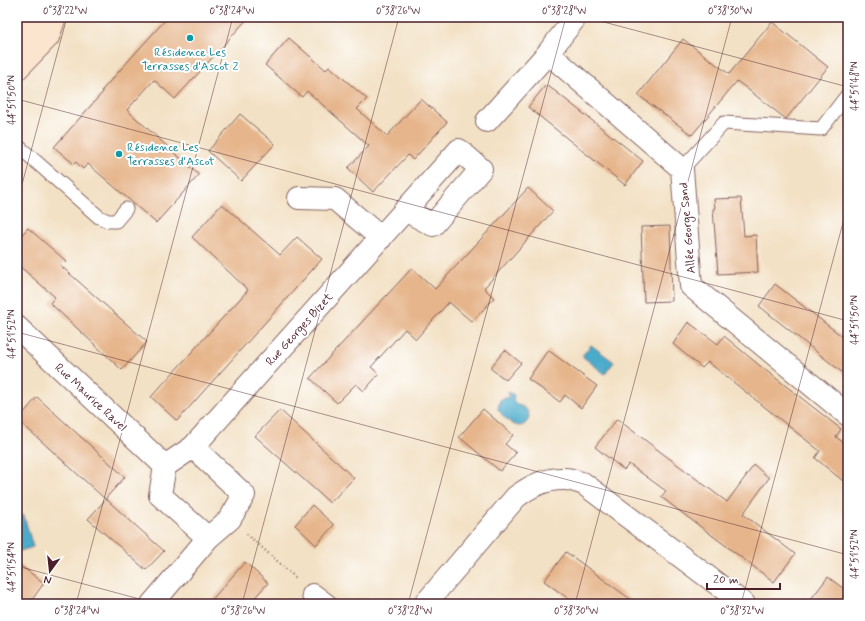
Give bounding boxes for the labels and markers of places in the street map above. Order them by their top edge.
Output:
marker: Résidence Les Terrasses d'Ascot 2 [185,33,195,43]
place label: Résidence Les Terrasses d'Ascot 2 [142,45,238,75]
place label: Résidence Les Terrasses d'Ascot [127,140,215,170]
marker: Résidence Les Terrasses d'Ascot [114,149,124,159]

